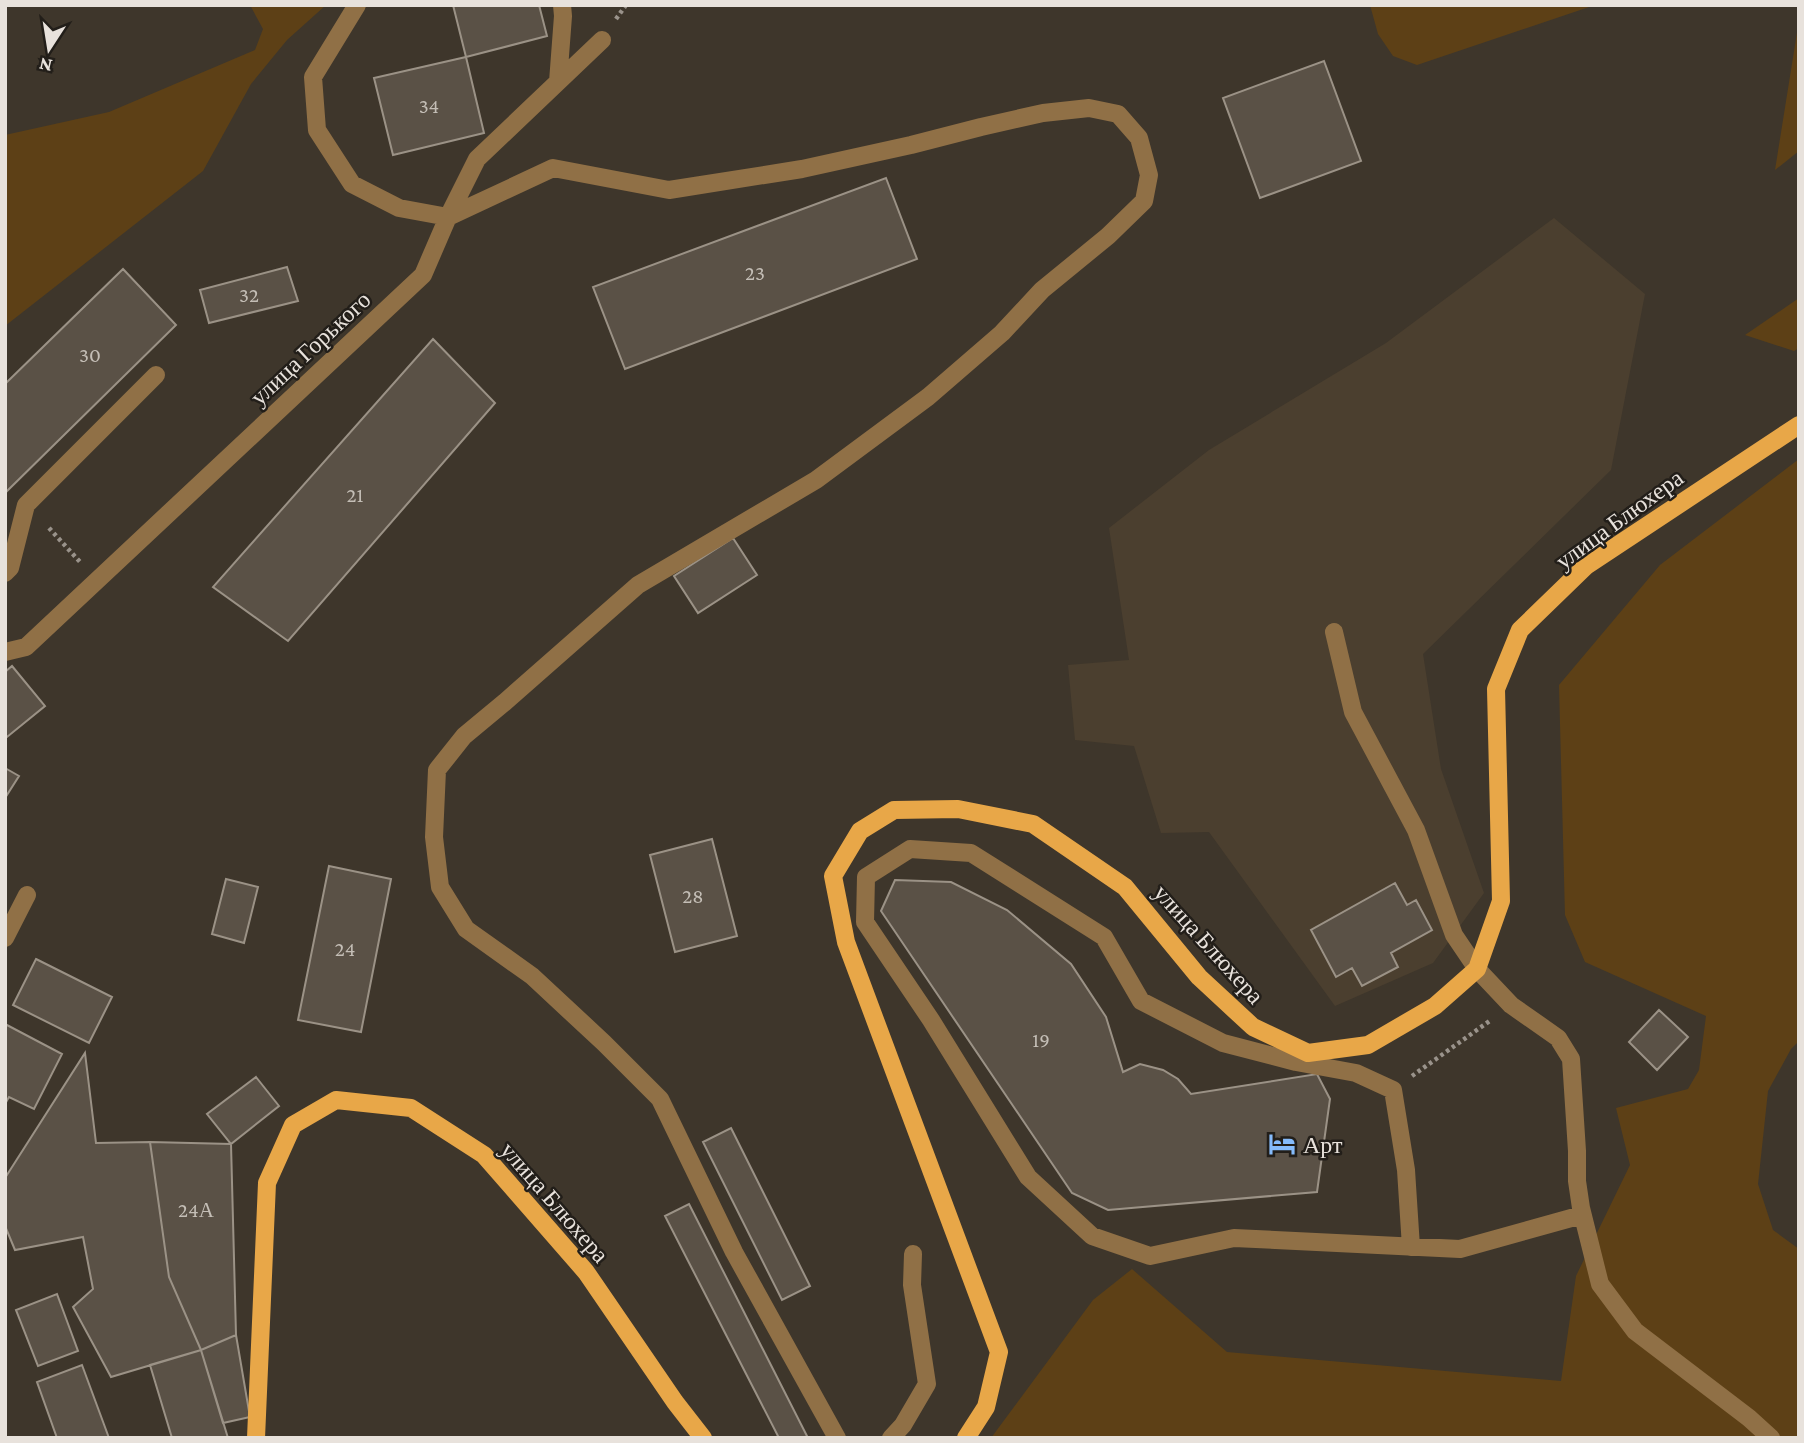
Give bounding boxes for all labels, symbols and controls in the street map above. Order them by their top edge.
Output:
north arrow [14,14,84,84]
text: N [37,54,54,77]
house number: 34 [419,94,439,118]
house number: 23 [745,261,765,285]
house number: 32 [239,283,259,307]
street label: улица Горького [244,286,376,410]
house number: 30 [79,343,101,367]
street label: улица Блюхера [1550,464,1688,574]
house number: 21 [347,483,364,507]
street label: улица Блюхера [1148,879,1270,1009]
house number: 28 [682,884,704,908]
house number: 24 [335,937,355,961]
house number: 19 [1032,1028,1050,1052]
hotel icon: Арт [1267,1129,1297,1159]
place label: Арт [1303,1131,1343,1158]
street label: улица Блюхера [495,1136,615,1268]
house number: 24А [178,1198,215,1222]

